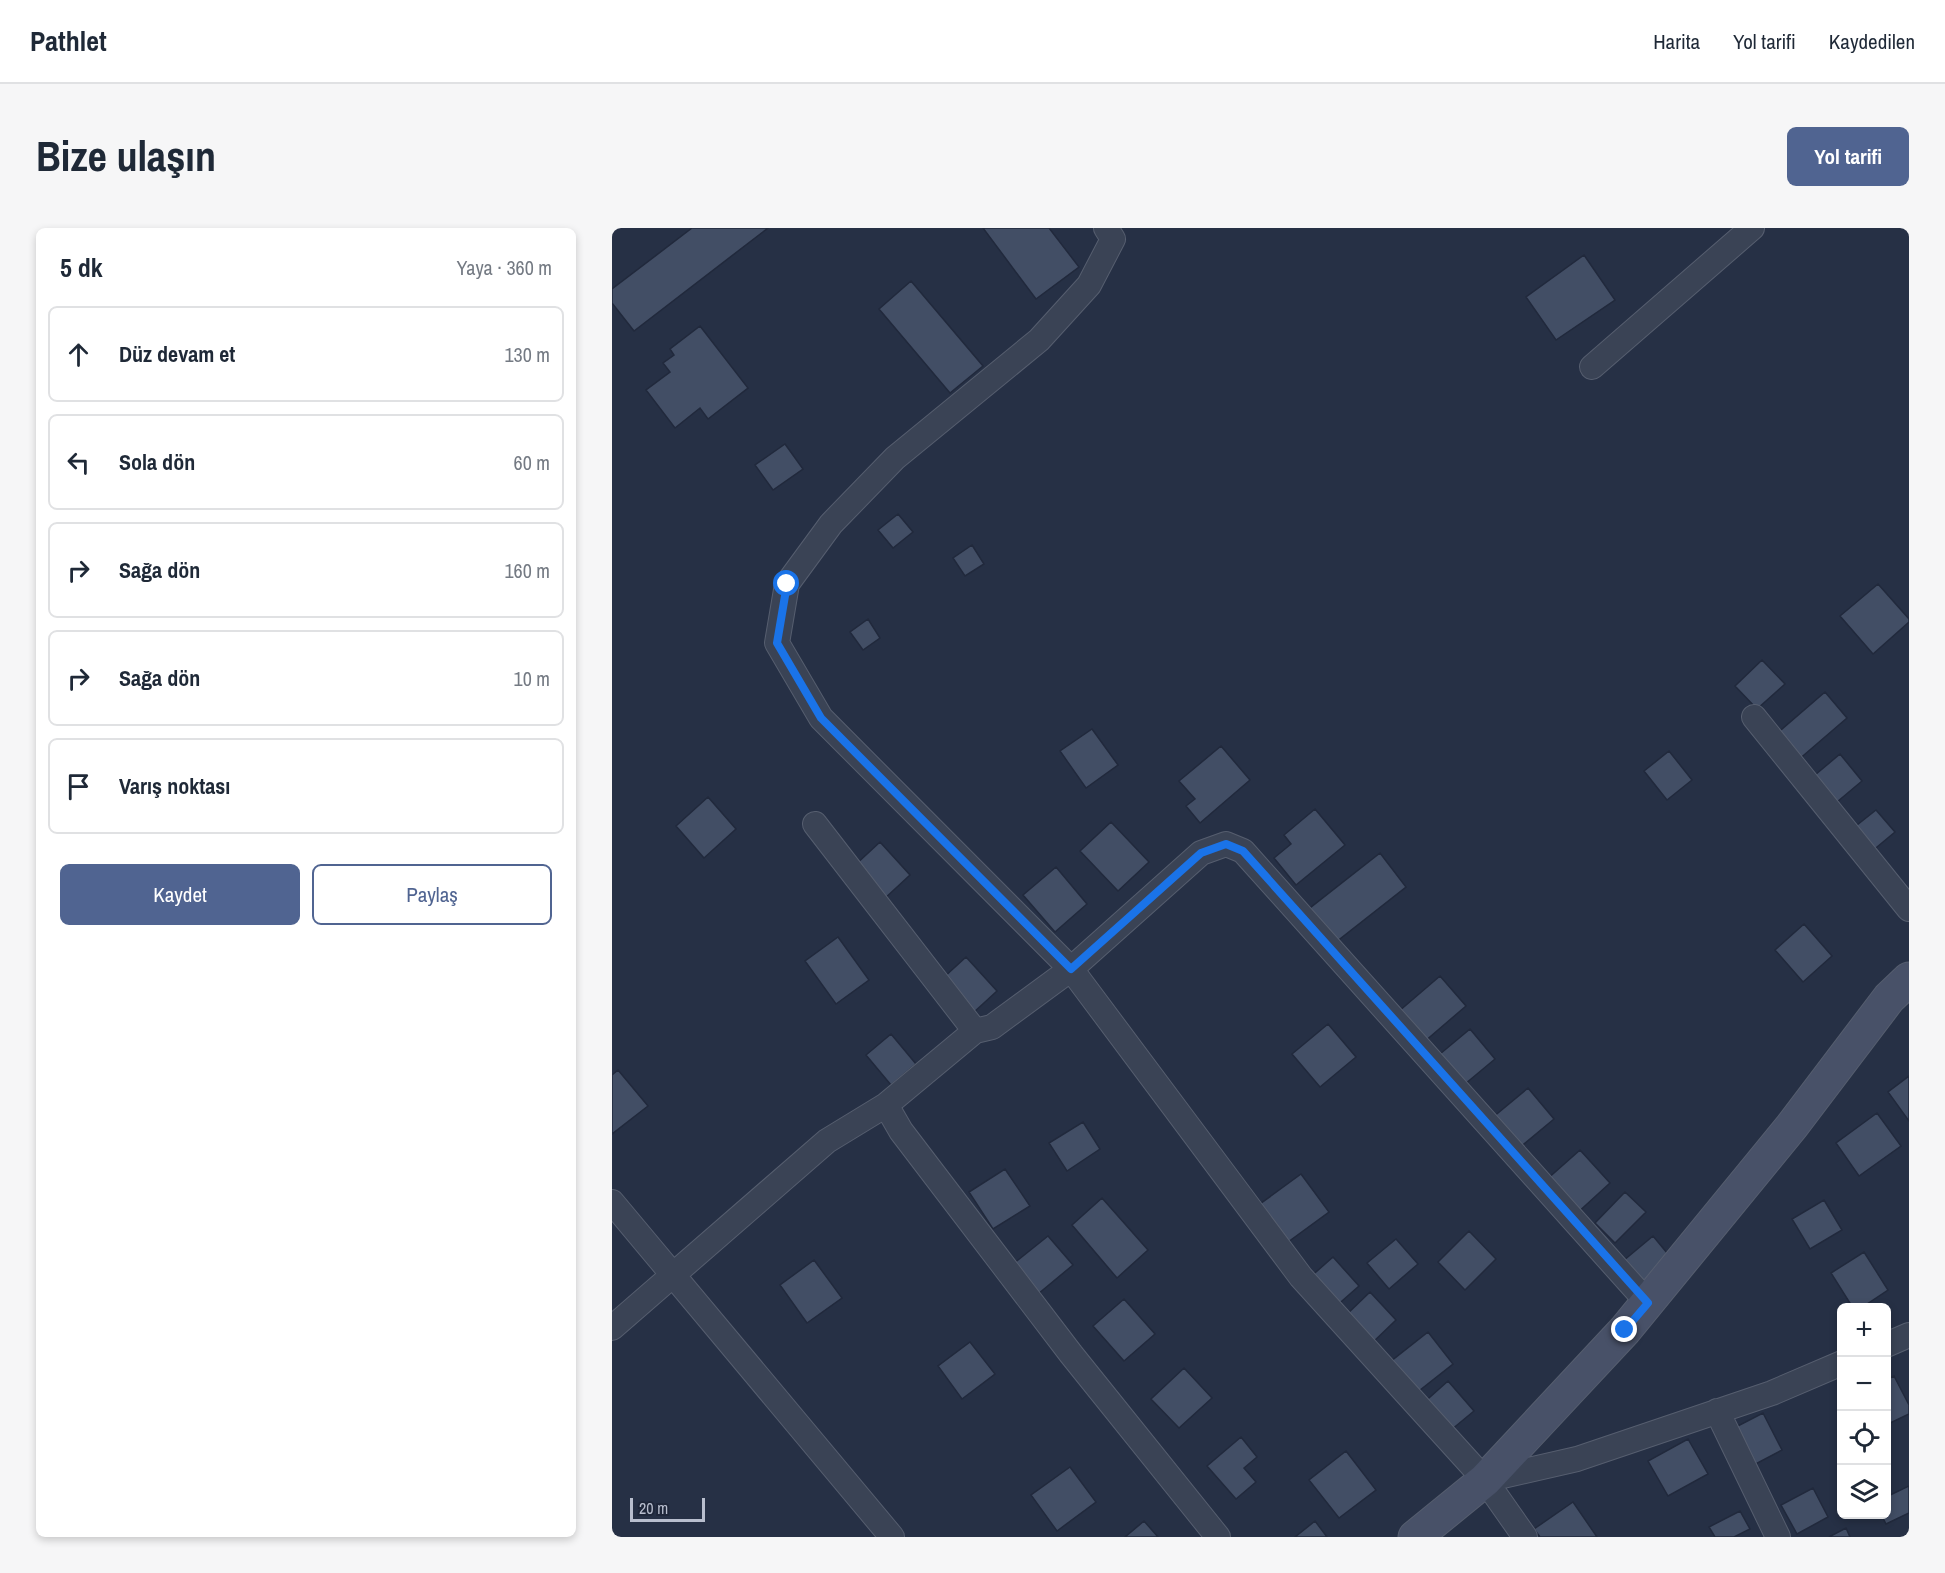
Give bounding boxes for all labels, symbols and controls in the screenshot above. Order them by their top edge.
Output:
text: Pathlet [30,22,107,60]
text: Harita [1653,27,1700,56]
text: Yol tarifi [1733,27,1796,56]
text: Kaydedilen [1829,27,1915,56]
button: Yol tarifi [1787,127,1909,186]
text: Bize ulaşın [36,128,216,184]
text: 5 dk [60,250,103,285]
text: Yaya · 360 m [457,254,552,281]
icon: ahead [62,338,95,371]
text: Düz devam et [119,339,235,369]
text: 130 m [504,341,550,368]
icon: left [62,446,95,479]
text: Sola dön [119,447,195,477]
text: 60 m [514,449,550,476]
icon: right [62,554,95,587]
text: Sağa dön [119,555,200,585]
text: 160 m [504,557,550,584]
route start [773,570,799,596]
icon: right [62,662,95,695]
text: Sağa dön [119,663,200,693]
text: 10 m [514,665,550,692]
icon: arrive [62,770,95,803]
text: Varış noktası [119,771,230,801]
button: Kaydet [60,864,300,925]
button: Paylaş [312,864,552,925]
map controls [1837,1303,1891,1519]
button: + [1837,1303,1891,1357]
route end [1611,1316,1637,1342]
button: − [1837,1357,1891,1411]
button: locate [1837,1411,1891,1465]
button: layers [1837,1465,1891,1519]
scale bar [630,1495,705,1522]
text: 20 m [639,1497,668,1519]

